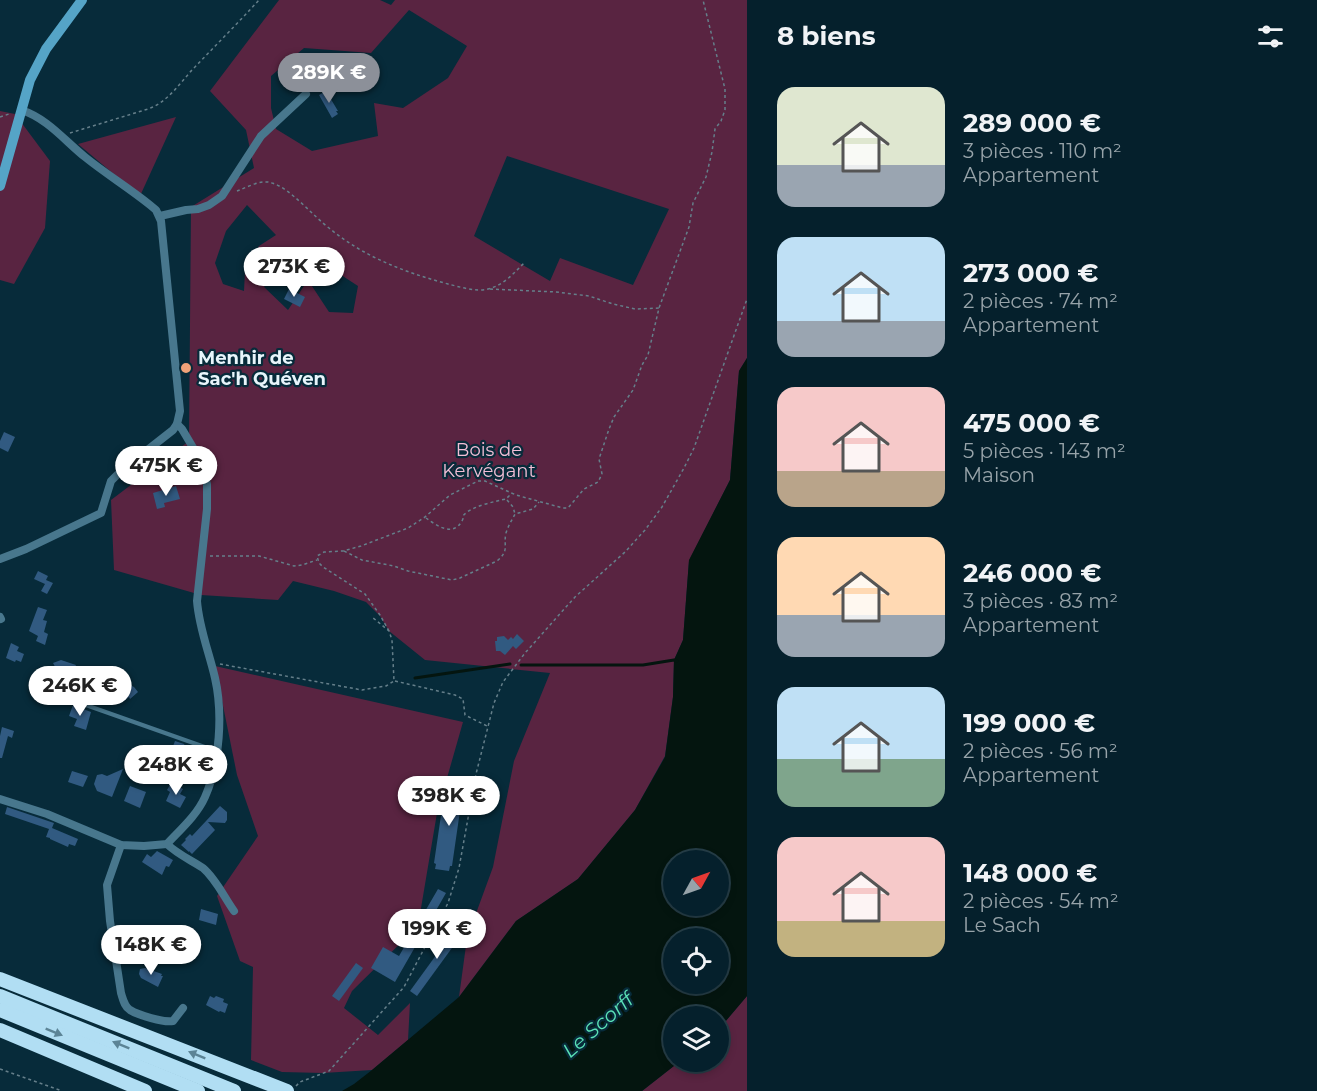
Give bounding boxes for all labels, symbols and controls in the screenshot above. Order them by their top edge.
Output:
text: 8 biens [777,20,875,52]
icon: filters [1254,20,1287,53]
pin: 289K € [280,53,378,104]
text: 289K € [292,60,366,84]
text: 289 000 € [963,107,1101,139]
icon: home [825,111,897,183]
text: 3 pièces · 110 m² [963,139,1122,163]
text: Appartement [963,163,1099,187]
pin: 273K € [245,247,343,298]
text: 273K € [258,254,330,278]
text: 273 000 € [963,257,1098,289]
icon: home [825,261,897,333]
text: 2 pièces · 74 m² [963,289,1118,313]
text: Appartement [963,313,1099,337]
place label: Menhir de Sac'h Quéven [198,347,326,390]
marker: Menhir de Sac'h Quéven [179,361,193,375]
text: 475 000 € [963,407,1100,439]
icon: home [825,411,897,483]
park label: Bois de Kervégant [442,439,536,482]
text: 5 pièces · 143 m² [963,439,1126,463]
pin: 475K € [117,446,215,497]
text: 475K € [129,453,203,477]
text: Maison [963,463,1035,487]
text: 246 000 € [963,557,1101,589]
icon: home [825,561,897,633]
text: 3 pièces · 83 m² [963,589,1118,613]
text: Appartement [963,613,1099,637]
pin: 246K € [31,666,129,717]
text: 246K € [43,673,117,697]
text: 199 000 € [963,707,1095,739]
icon: home [825,711,897,783]
text: 2 pièces · 56 m² [963,739,1118,763]
pin: 248K € [127,745,225,796]
text: 248K € [138,752,214,776]
text: Appartement [963,763,1099,787]
pin: 398K € [400,776,498,827]
text: 398K € [412,783,486,807]
north arrow [663,850,729,916]
map controls [663,850,729,1072]
text: 148 000 € [963,857,1097,889]
icon: home [825,861,897,933]
text: 2 pièces · 54 m² [963,889,1119,913]
pin: 199K € [388,909,486,960]
text: Le Sach [963,913,1041,937]
text: 199K € [402,916,472,940]
pin: 148K € [102,925,200,976]
button: locate [663,928,729,994]
text: 148K € [115,932,187,956]
water label: Le Scorff [557,985,641,1062]
button: layers [663,1006,729,1072]
one-way arrow [45,1028,63,1037]
one-way arrow [112,1040,130,1049]
one-way arrow [188,1050,206,1060]

